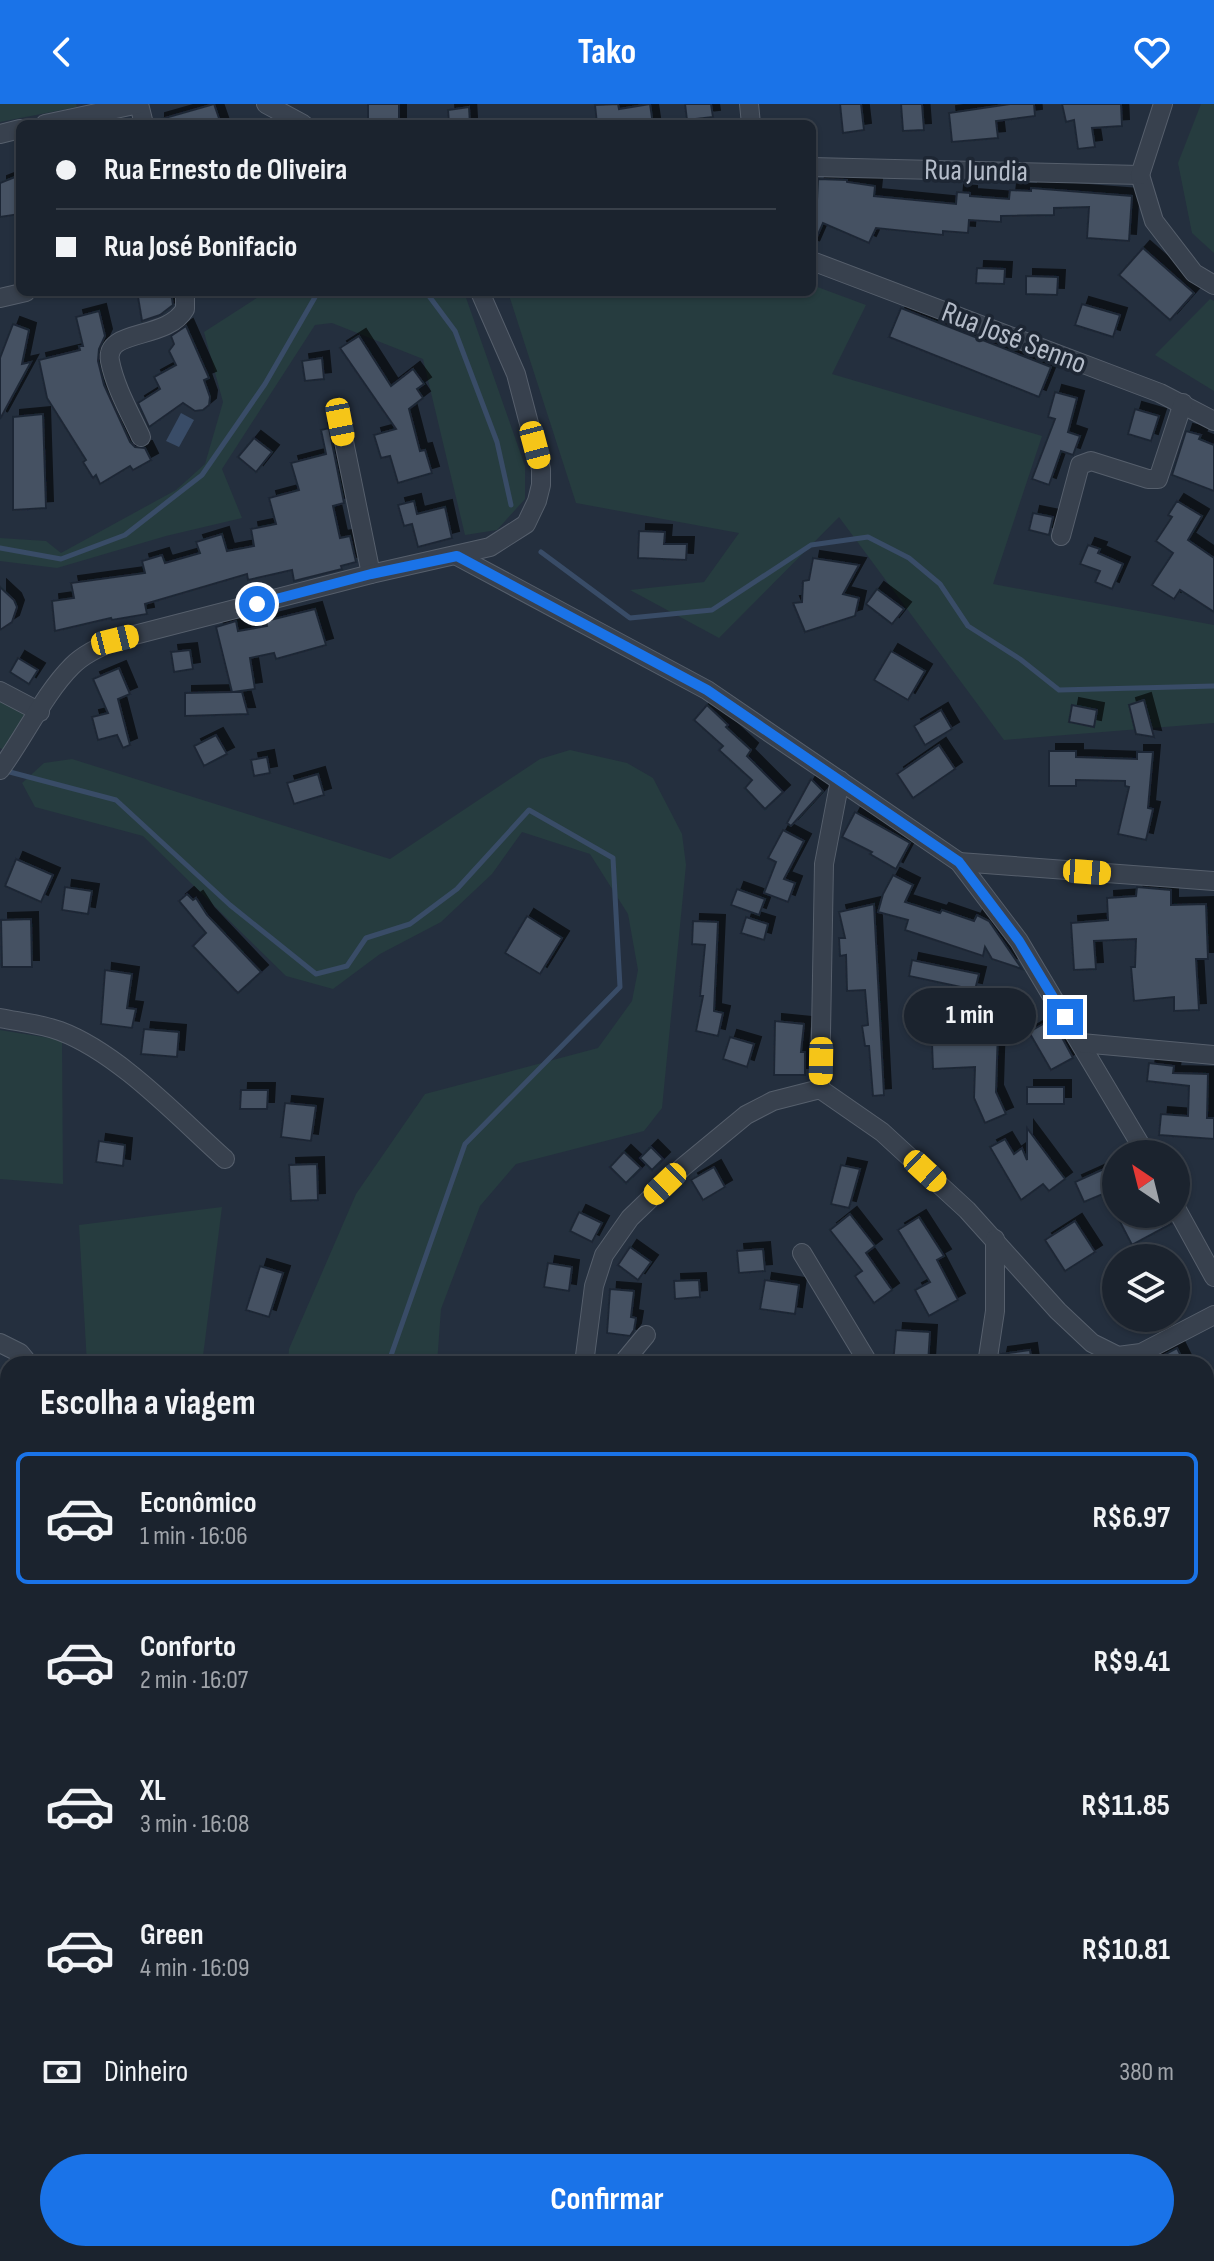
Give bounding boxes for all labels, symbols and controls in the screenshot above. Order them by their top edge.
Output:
icon: back [40,30,84,74]
icon: heart [1130,30,1174,74]
text: Tako [578,31,636,74]
text: Rua Ernesto de Oliveira [104,152,347,188]
street label: Rua Jundia [924,152,1028,190]
text: Rua José Bonifacio [104,229,297,265]
street label: Rua José Senno [937,294,1091,382]
car [324,396,356,448]
car [517,419,553,471]
route start [239,586,275,622]
car [89,623,141,657]
car [1062,858,1112,886]
callout: 1 min [905,989,1037,1045]
route end [1047,999,1083,1035]
text: 1 min [946,1000,994,1031]
car [809,1037,833,1085]
north arrow [1102,1140,1190,1228]
map controls [1102,1140,1190,1332]
car [899,1146,951,1196]
car [639,1159,691,1209]
button: layers [1102,1244,1190,1332]
text: Escolha a viagem [40,1382,256,1425]
icon: car [44,1482,116,1554]
text: Econômico [140,1485,257,1521]
text: R$6.97 [1093,1500,1170,1536]
text: 1 min · 16:06 [140,1521,248,1552]
icon: car [44,1626,116,1698]
text: Conforto [140,1629,236,1665]
text: R$9.41 [1093,1644,1170,1680]
text: 2 min · 16:07 [140,1665,248,1696]
icon: car [44,1770,116,1842]
text: XL [140,1773,166,1809]
text: R$11.85 [1082,1788,1170,1824]
text: 3 min · 16:08 [140,1809,250,1840]
icon: car [44,1914,116,1986]
text: Green [140,1917,204,1953]
text: R$10.81 [1082,1932,1170,1968]
text: 4 min · 16:09 [140,1953,250,1984]
icon: cash [40,2050,84,2094]
text: Dinheiro [104,2054,188,2090]
text: 380 m [1119,2057,1174,2088]
button: Confirmar [40,2154,1174,2246]

